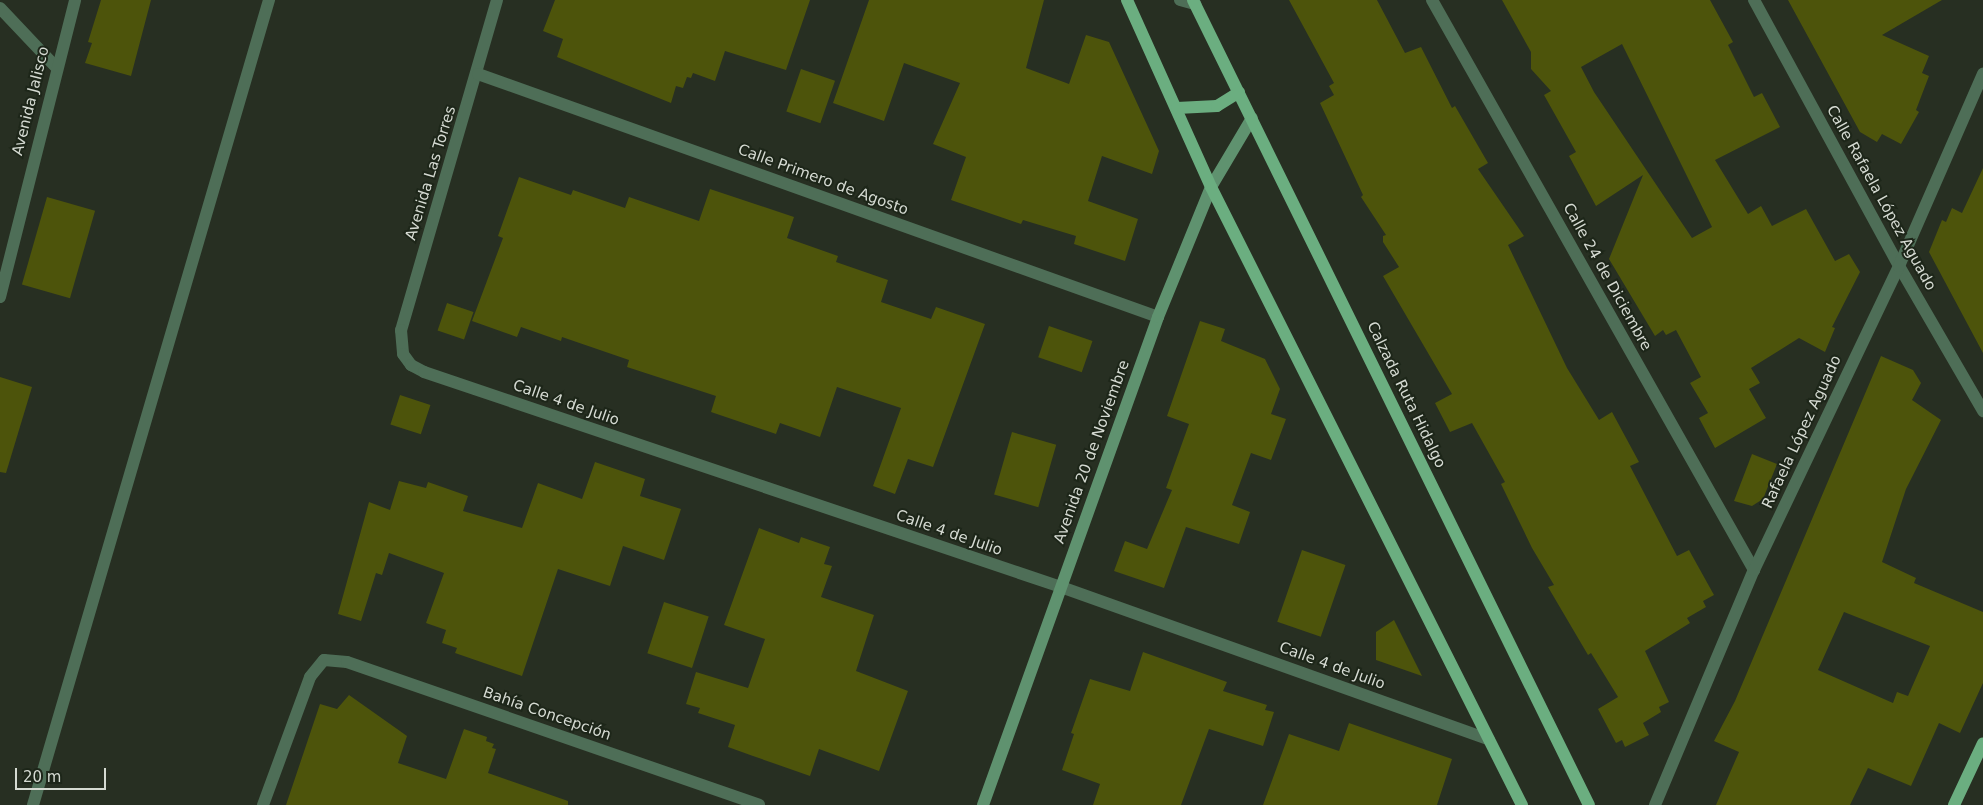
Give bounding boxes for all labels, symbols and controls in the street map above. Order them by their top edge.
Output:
street label: Avenida Jalisco [9,45,53,157]
street label: Calle Rafaela López Aguado [1822,102,1940,294]
street label: Avenida Las Torres [402,104,460,242]
street label: Calle Primero de Agosto [735,141,911,219]
street label: Calle 24 de Diciembre [1559,200,1655,354]
street label: Calzada Ruta Hidalgo [1363,319,1449,471]
street label: Rafaela López Aguado [1759,353,1845,511]
street label: Avenida 20 de Noviembre [1050,358,1134,546]
street label: Calle 4 de Julio [510,376,622,430]
street label: Calle 4 de Julio [893,506,1005,560]
street label: Calle 4 de Julio [1277,639,1387,693]
street label: Bahía Concepción [481,684,613,744]
scale bar [18,758,109,790]
text: 20 m [23,768,61,786]

